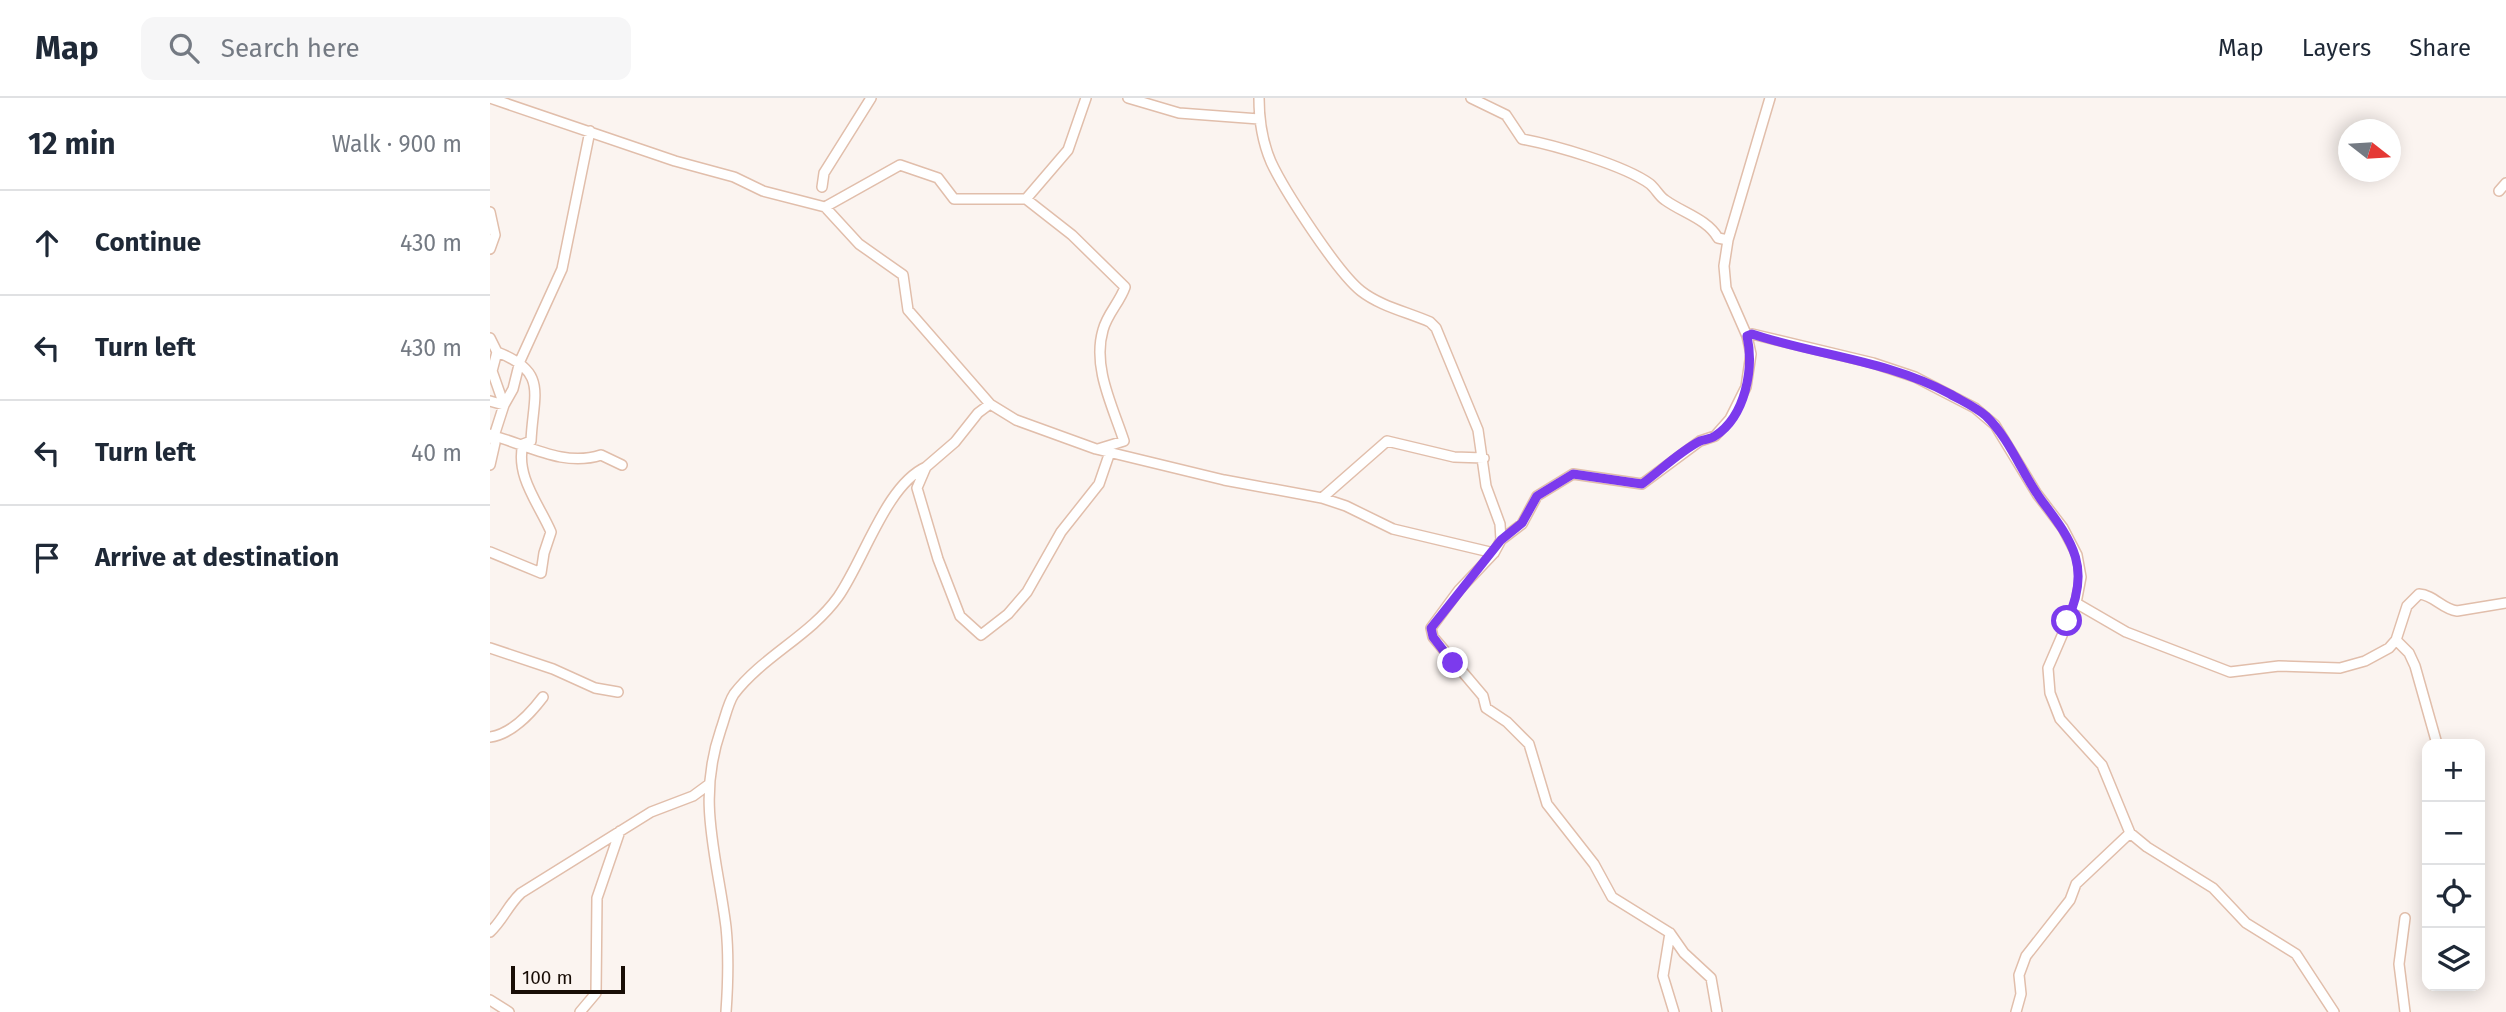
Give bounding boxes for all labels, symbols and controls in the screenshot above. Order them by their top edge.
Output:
search box [141,17,631,80]
text: Map [35,28,99,68]
icon: search [165,29,203,67]
text: Search here [221,33,360,64]
text: Map [2218,34,2264,62]
text: Layers [2302,34,2371,62]
text: Share [2409,34,2471,62]
north arrow [2338,119,2401,182]
text: 12 min [28,126,116,162]
text: Walk · 900 m [332,130,462,158]
icon: ahead [28,224,66,262]
text: Continue [95,227,201,258]
text: 430 m [400,229,462,257]
icon: left [28,329,66,367]
text: Turn left [95,332,196,363]
text: 430 m [400,334,462,362]
icon: left [28,434,66,472]
text: Turn left [95,437,196,468]
text: 40 m [411,439,462,467]
icon: arrive [28,539,66,577]
text: Arrive at destination [95,542,339,573]
route start [2051,605,2082,636]
route end [1437,647,1468,678]
map controls [2422,739,2485,991]
button: + [2422,739,2485,802]
button: − [2422,802,2485,865]
button: locate [2422,865,2485,928]
button: layers [2422,928,2485,991]
scale bar [511,963,625,995]
text: 100 m [522,966,573,989]

